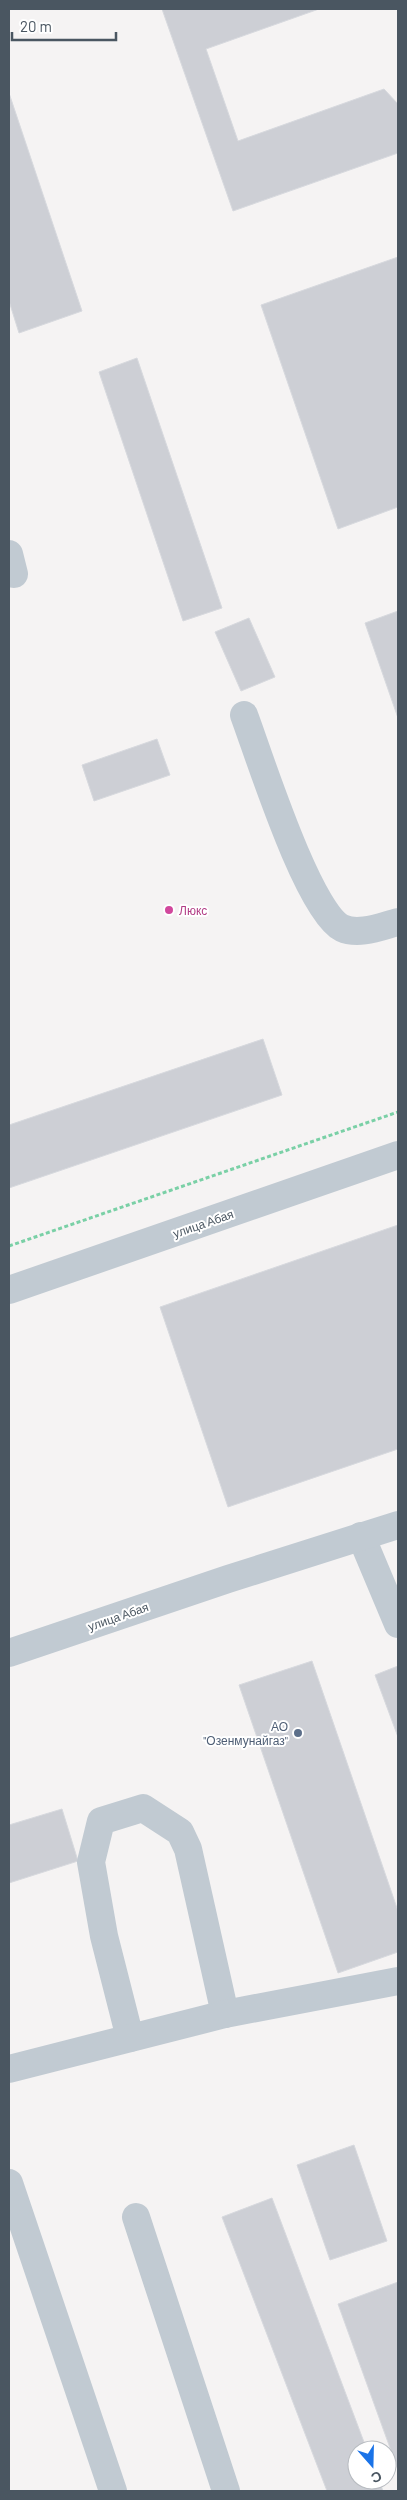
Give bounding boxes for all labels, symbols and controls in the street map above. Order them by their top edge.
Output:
scale bar [12,10,116,42]
text: 20 m [20,17,52,35]
place label: Люкс [179,903,207,917]
marker: Люкс [163,904,175,916]
street label: улица Абая [171,1206,235,1241]
street label: улица Абая [86,1599,150,1634]
place label: АО "Озенмунайгаз" [203,1719,288,1748]
marker: АО "Озенмунайгаз" [292,1727,304,1739]
north arrow [347,2440,397,2490]
text: С [369,2468,384,2487]

